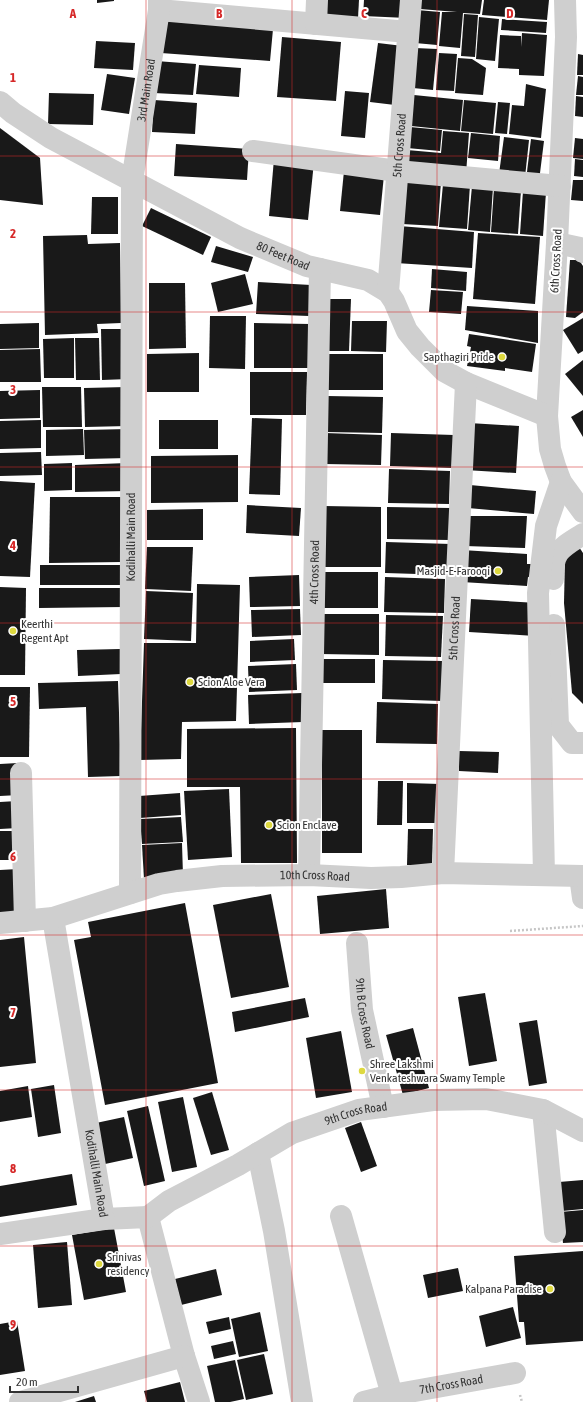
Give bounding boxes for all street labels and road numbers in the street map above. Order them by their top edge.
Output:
street label: 3rd Main Road [134,58,158,123]
street label: 5th Cross Road [390,113,409,178]
street label: 6th Cross Road [547,229,565,293]
street label: 80 Feet Road [254,239,312,273]
street label: Kodihalli Main Road [124,493,138,581]
street label: 4th Cross Road [307,540,322,604]
street label: 5th Cross Road [446,596,463,661]
street label: 10th Cross Road [280,868,350,884]
street label: 9th B Cross Road [353,978,377,1050]
street label: 9th Cross Road [323,1099,388,1128]
street label: Kodihalli Main Road [82,1128,111,1218]
street label: 7th Cross Road [418,1372,484,1397]

